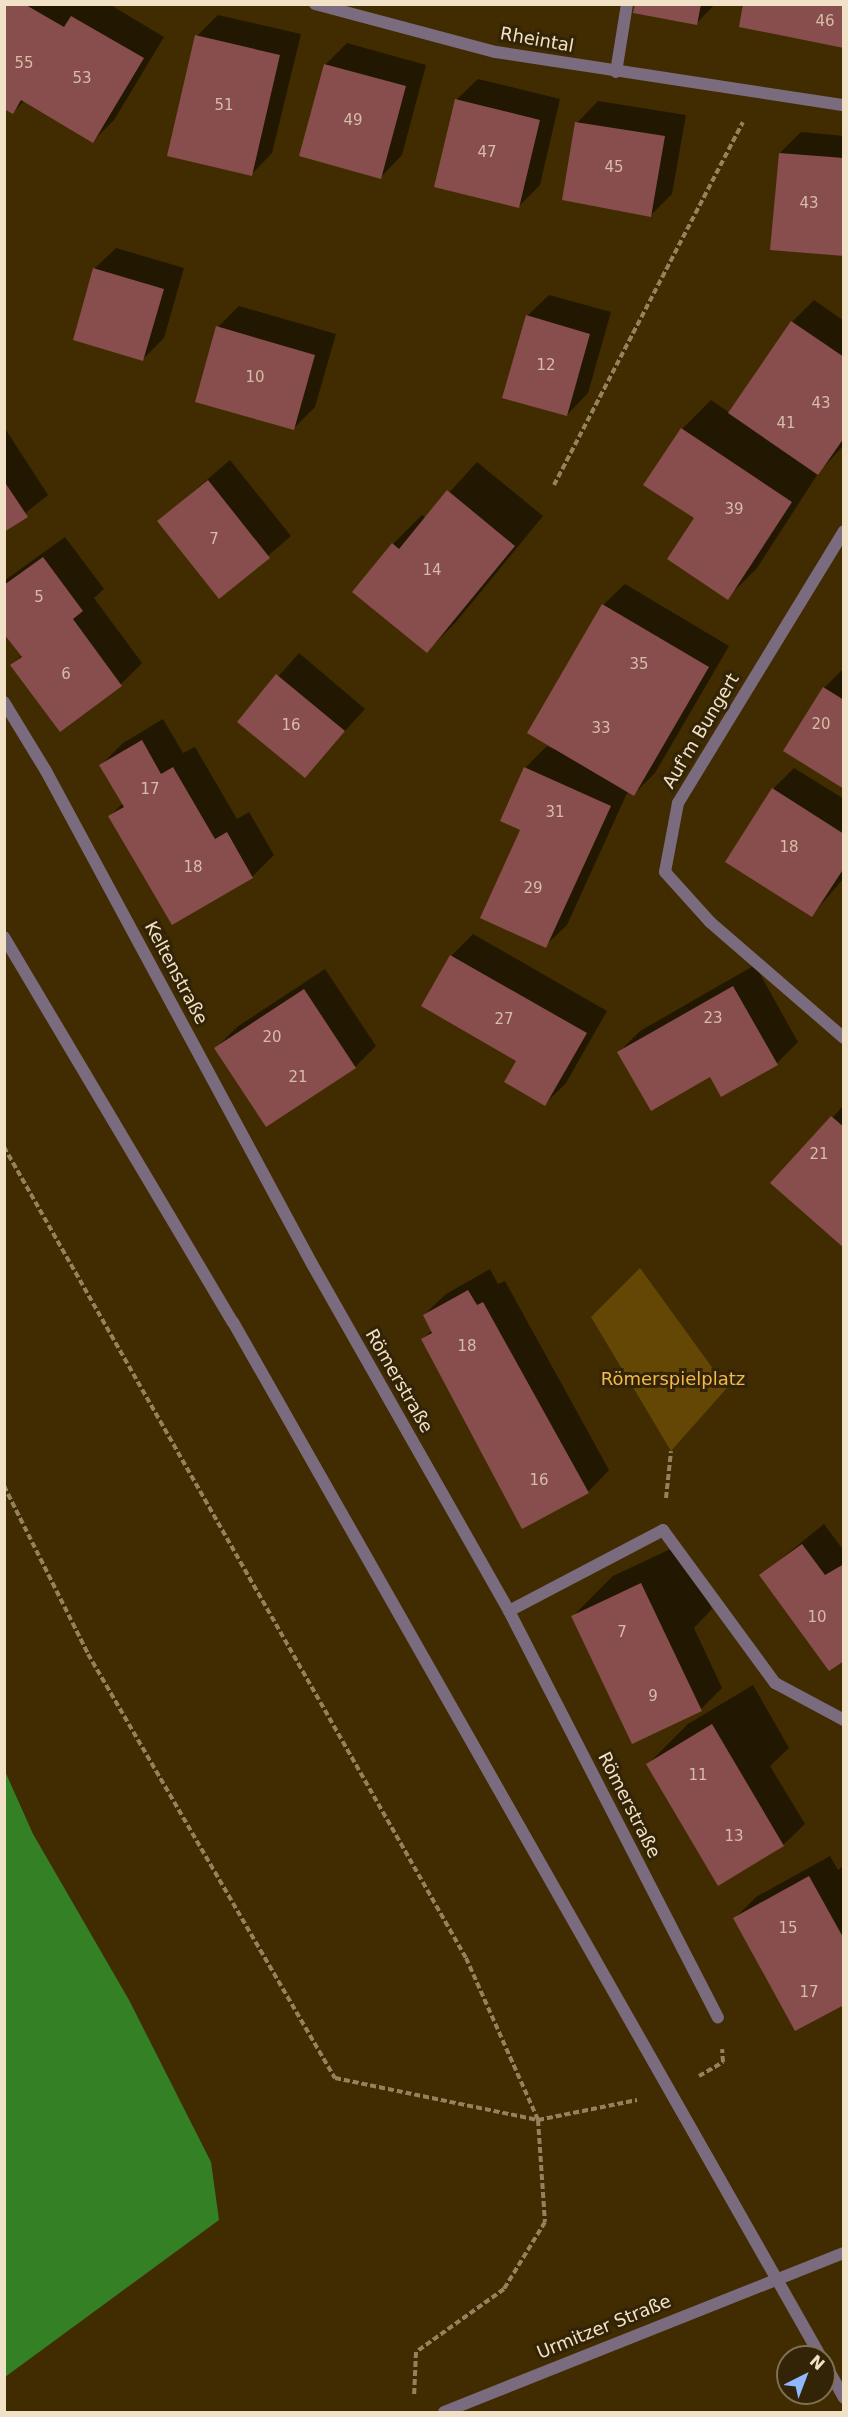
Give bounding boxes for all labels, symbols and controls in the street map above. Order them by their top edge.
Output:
house number: 46 [815,13,835,31]
street label: Rheintal [498,23,576,57]
house number: 55 [14,55,34,73]
house number: 53 [72,70,92,88]
house number: 51 [214,97,234,115]
house number: 49 [343,112,363,130]
house number: 47 [477,144,497,162]
house number: 45 [604,159,624,177]
house number: 43 [799,195,819,213]
house number: 12 [536,357,556,375]
house number: 10 [245,369,265,387]
house number: 43 [811,395,831,413]
house number: 41 [776,415,796,433]
house number: 39 [724,501,744,519]
house number: 7 [209,531,219,549]
house number: 14 [422,562,442,580]
house number: 5 [34,589,44,607]
house number: 35 [629,656,649,674]
house number: 6 [61,666,71,684]
street label: Auf'm Bungert [658,670,744,792]
house number: 20 [811,716,831,734]
house number: 16 [281,717,301,735]
house number: 33 [591,720,611,738]
house number: 17 [140,781,160,799]
house number: 31 [545,804,565,822]
house number: 18 [779,839,799,857]
house number: 18 [183,859,203,877]
house number: 29 [523,880,543,898]
street label: Keltenstraße [140,918,212,1028]
house number: 23 [703,1010,723,1028]
house number: 27 [494,1011,514,1029]
house number: 20 [262,1029,282,1047]
house number: 21 [288,1069,308,1087]
house number: 21 [809,1146,829,1164]
street label: Römerstraße [361,1325,437,1437]
house number: 18 [457,1338,477,1356]
park label: Römerspielplatz [601,1368,745,1390]
house number: 16 [529,1472,549,1490]
house number: 10 [807,1609,827,1627]
house number: 7 [617,1624,627,1642]
house number: 9 [648,1688,658,1706]
street label: Römerstraße [593,1748,665,1862]
house number: 11 [688,1767,708,1785]
house number: 13 [724,1828,744,1846]
house number: 15 [778,1920,798,1938]
house number: 17 [799,1984,819,2002]
street label: Urmitzer Straße [534,2290,674,2364]
north arrow [776,2345,836,2405]
text: N [806,2351,828,2374]

